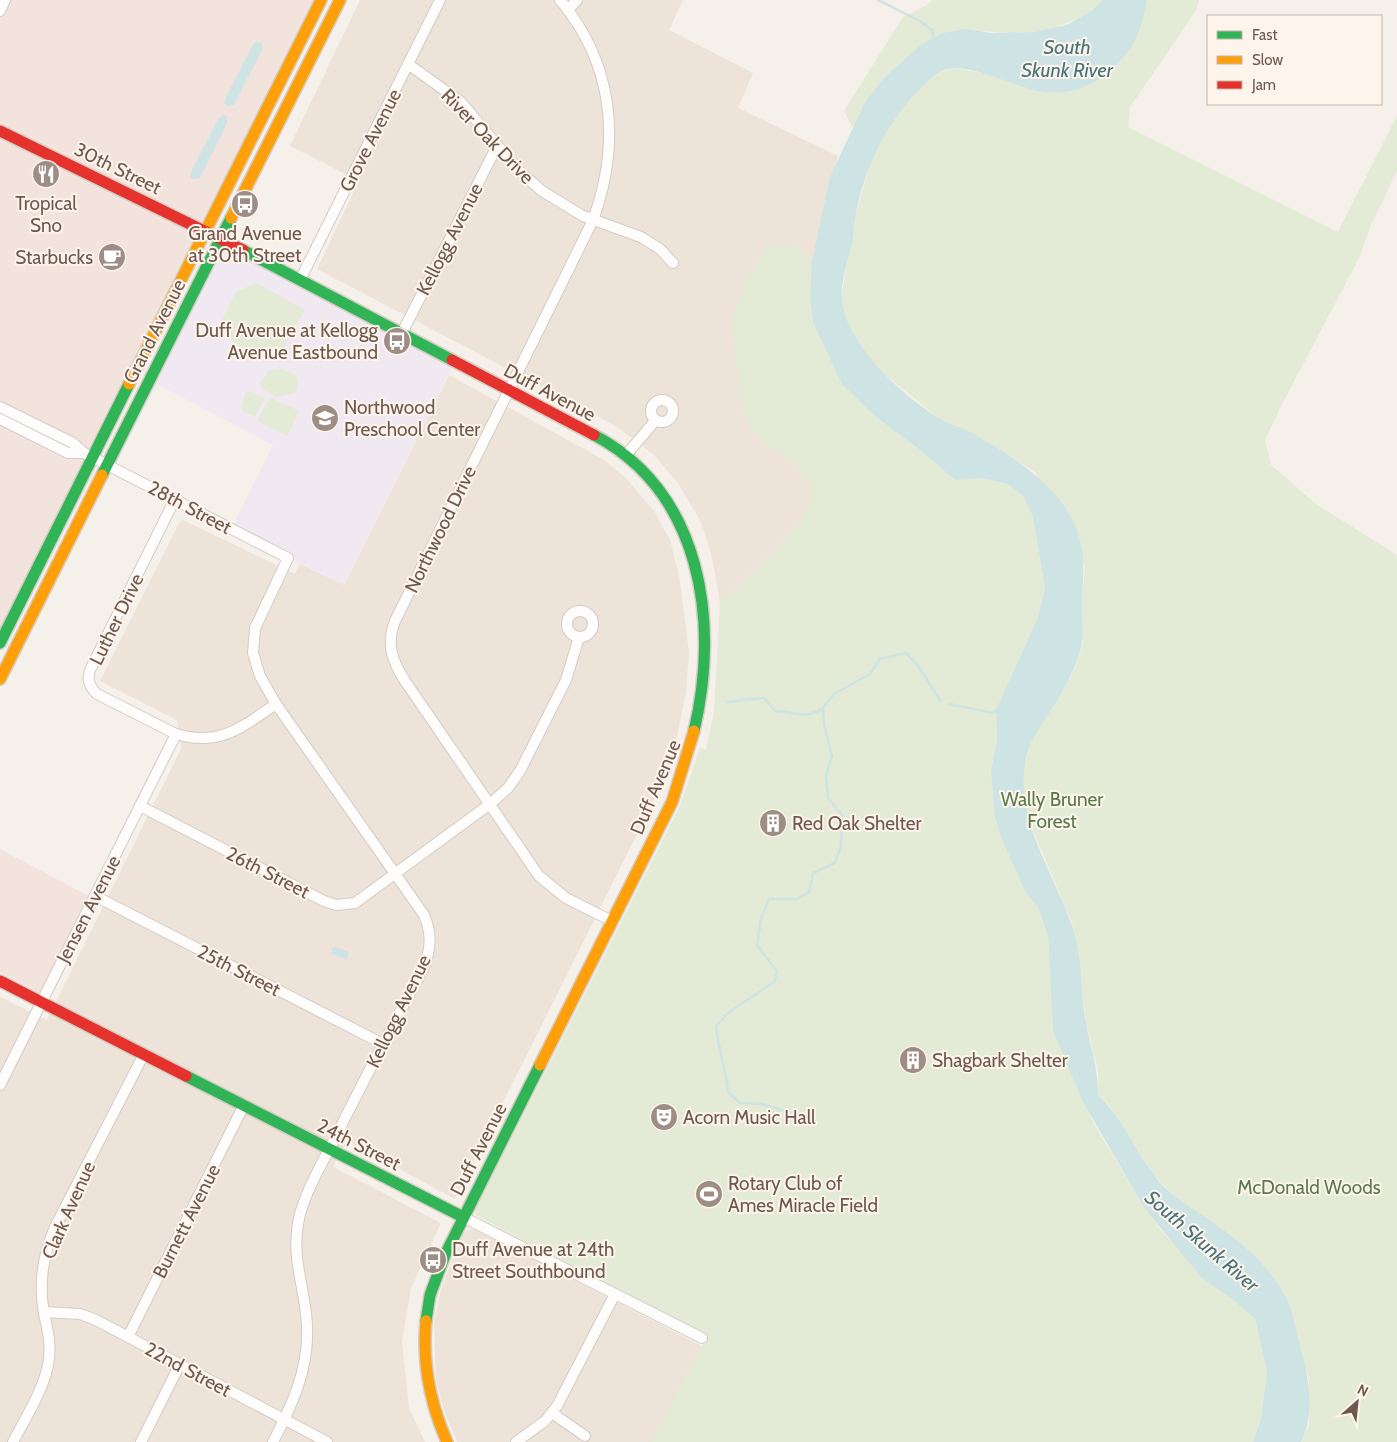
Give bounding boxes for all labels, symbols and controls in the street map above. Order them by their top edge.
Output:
legend [1207,15,1382,105]
text: Fast [1252,26,1277,44]
water label: South Skunk River [1021,35,1114,82]
text: Slow [1252,51,1283,69]
text: Jam [1251,76,1276,94]
street label: River Oak Drive [436,84,539,189]
street label: Grove Avenue [335,85,406,195]
street label: 30th Street [71,138,165,200]
restaurant icon: Tropical Sno [31,159,61,189]
street label: Kellogg Avenue [411,179,488,299]
bus stop icon: Grand Avenue at 30th Street [230,189,260,219]
place label: Tropical Sno [15,192,77,237]
place label: Grand Avenue at 30th Street [188,222,302,267]
cafe icon: Starbucks [97,242,127,272]
place label: Starbucks [15,246,93,269]
street label: Grand Avenue [118,275,191,387]
place label: Duff Avenue at Kellogg Avenue Eastbound [195,319,379,364]
bus stop icon: Duff Avenue at Kellogg Avenue Eastbound [382,326,412,356]
street label: Duff Avenue [500,359,600,426]
place label: Northwood Preschool Center [344,396,480,441]
school or university icon: Northwood Preschool Center [310,403,340,433]
street label: Northwood Drive [400,462,481,596]
street label: 28th Street [144,476,236,539]
street label: Luther Drive [84,570,149,669]
street label: Duff Avenue [625,736,686,838]
park label: Wally Bruner Forest [1001,788,1103,833]
building icon: Red Oak Shelter [758,808,788,838]
place label: Red Oak Shelter [792,812,921,835]
street label: 26th Street [222,842,314,904]
street label: Jensen Avenue [51,851,126,968]
street label: 25th Street [193,940,285,1001]
street label: Kellogg Avenue [361,951,436,1071]
building icon: Shagbark Shelter [898,1045,928,1075]
place label: Shagbark Shelter [932,1049,1068,1072]
street label: Duff Avenue [445,1099,512,1199]
theatre icon: Acorn Music Hall [649,1102,679,1132]
place label: Acorn Music Hall [683,1106,816,1129]
street label: 24th Street [313,1114,405,1176]
street label: Clark Avenue [37,1158,100,1263]
street label: Burnett Avenue [148,1160,225,1282]
place label: Rotary Club of Ames Miracle Field [728,1172,878,1217]
park label: McDonald Woods [1237,1176,1381,1199]
sports icon: Rotary Club of Ames Miracle Field [694,1179,724,1209]
water label: South Skunk River [1140,1185,1264,1297]
place label: Duff Avenue at 24th Street Southbound [452,1238,614,1283]
bus stop icon: Duff Avenue at 24th Street Southbound [418,1245,448,1275]
street label: 22nd Street [141,1337,235,1402]
north arrow [1332,1377,1382,1427]
text: N [1354,1380,1371,1401]

